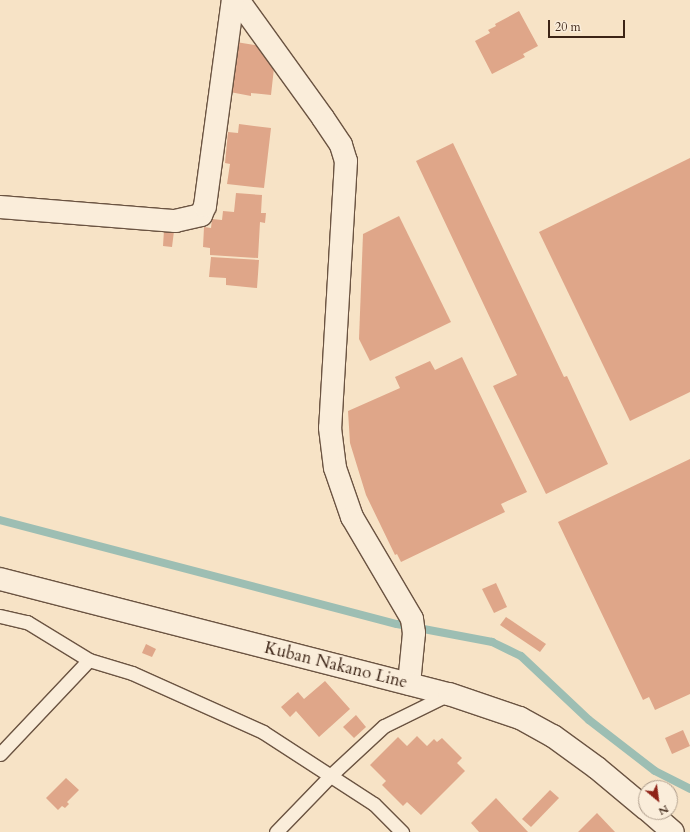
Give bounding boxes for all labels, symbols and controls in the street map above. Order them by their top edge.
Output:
scale bar [550,12,627,38]
text: 20 m [555,19,581,35]
street label: Kuban Nakano Line [262,637,410,693]
north arrow [638,780,678,820]
text: N [656,801,671,819]

